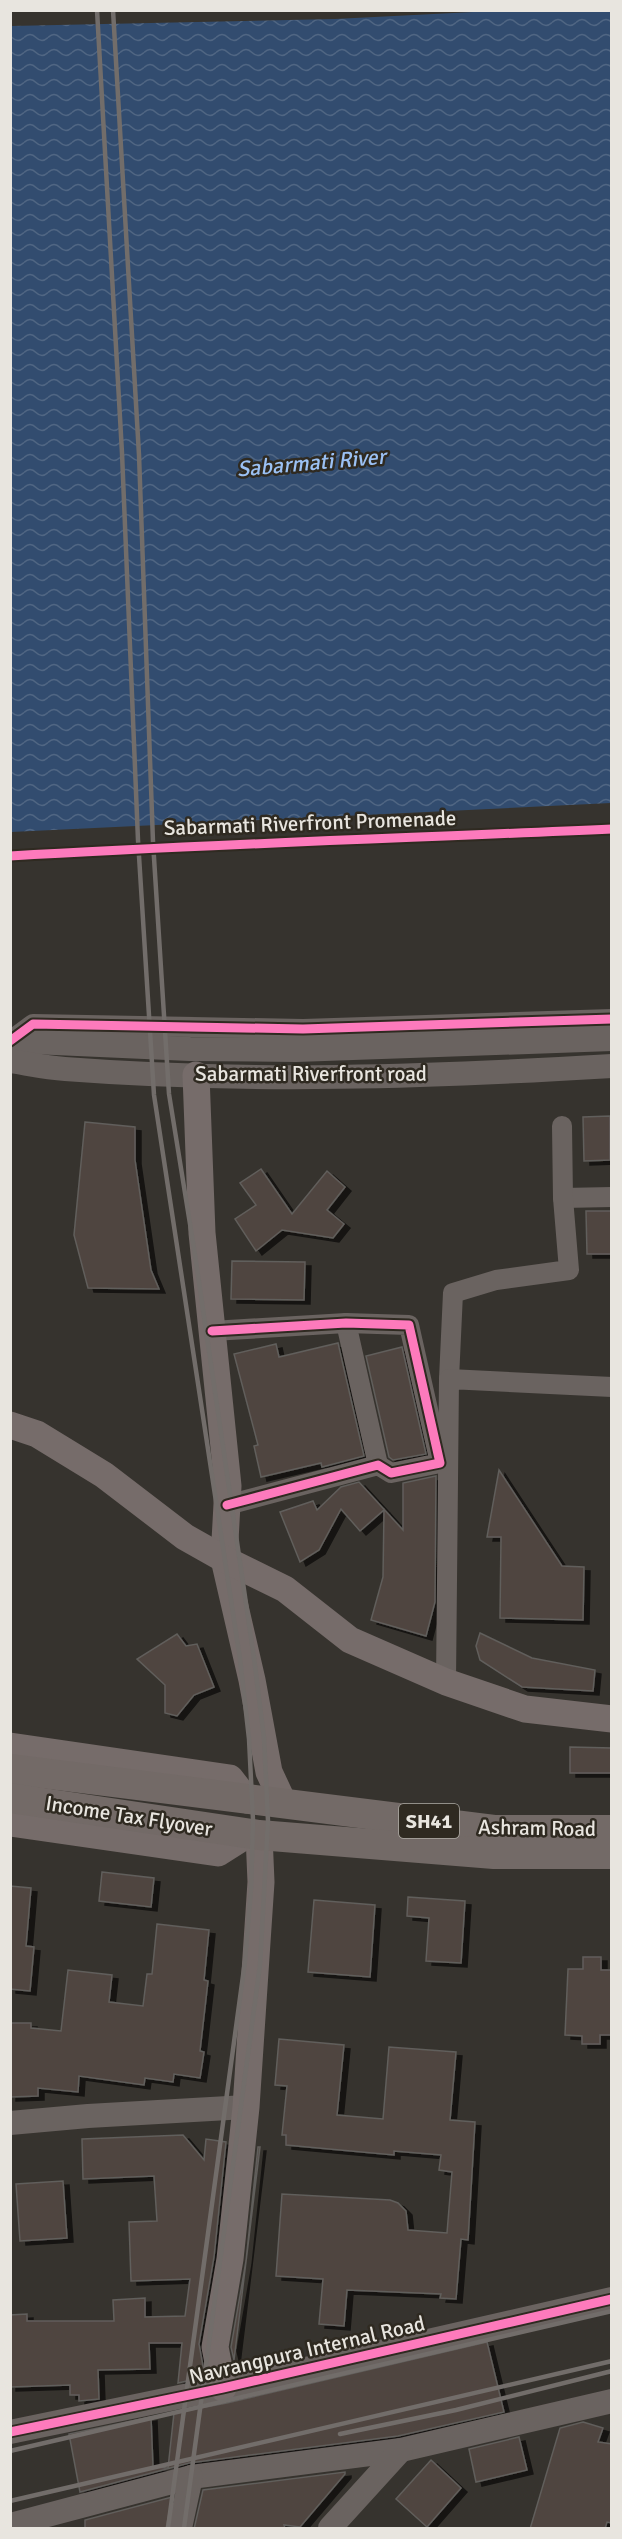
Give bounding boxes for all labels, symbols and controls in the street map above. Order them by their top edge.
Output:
water label: Sabarmati River [236,442,389,482]
street label: Sabarmati Riverfront Promenade [163,805,457,841]
street label: Sabarmati Riverfront road [195,1061,427,1087]
street label: Income Tax Flyover [44,1790,215,1842]
road number: SH41 [399,1804,459,1838]
street label: Ashram Road [478,1814,596,1842]
street label: Navrangpura Internal Road [187,2310,427,2390]

